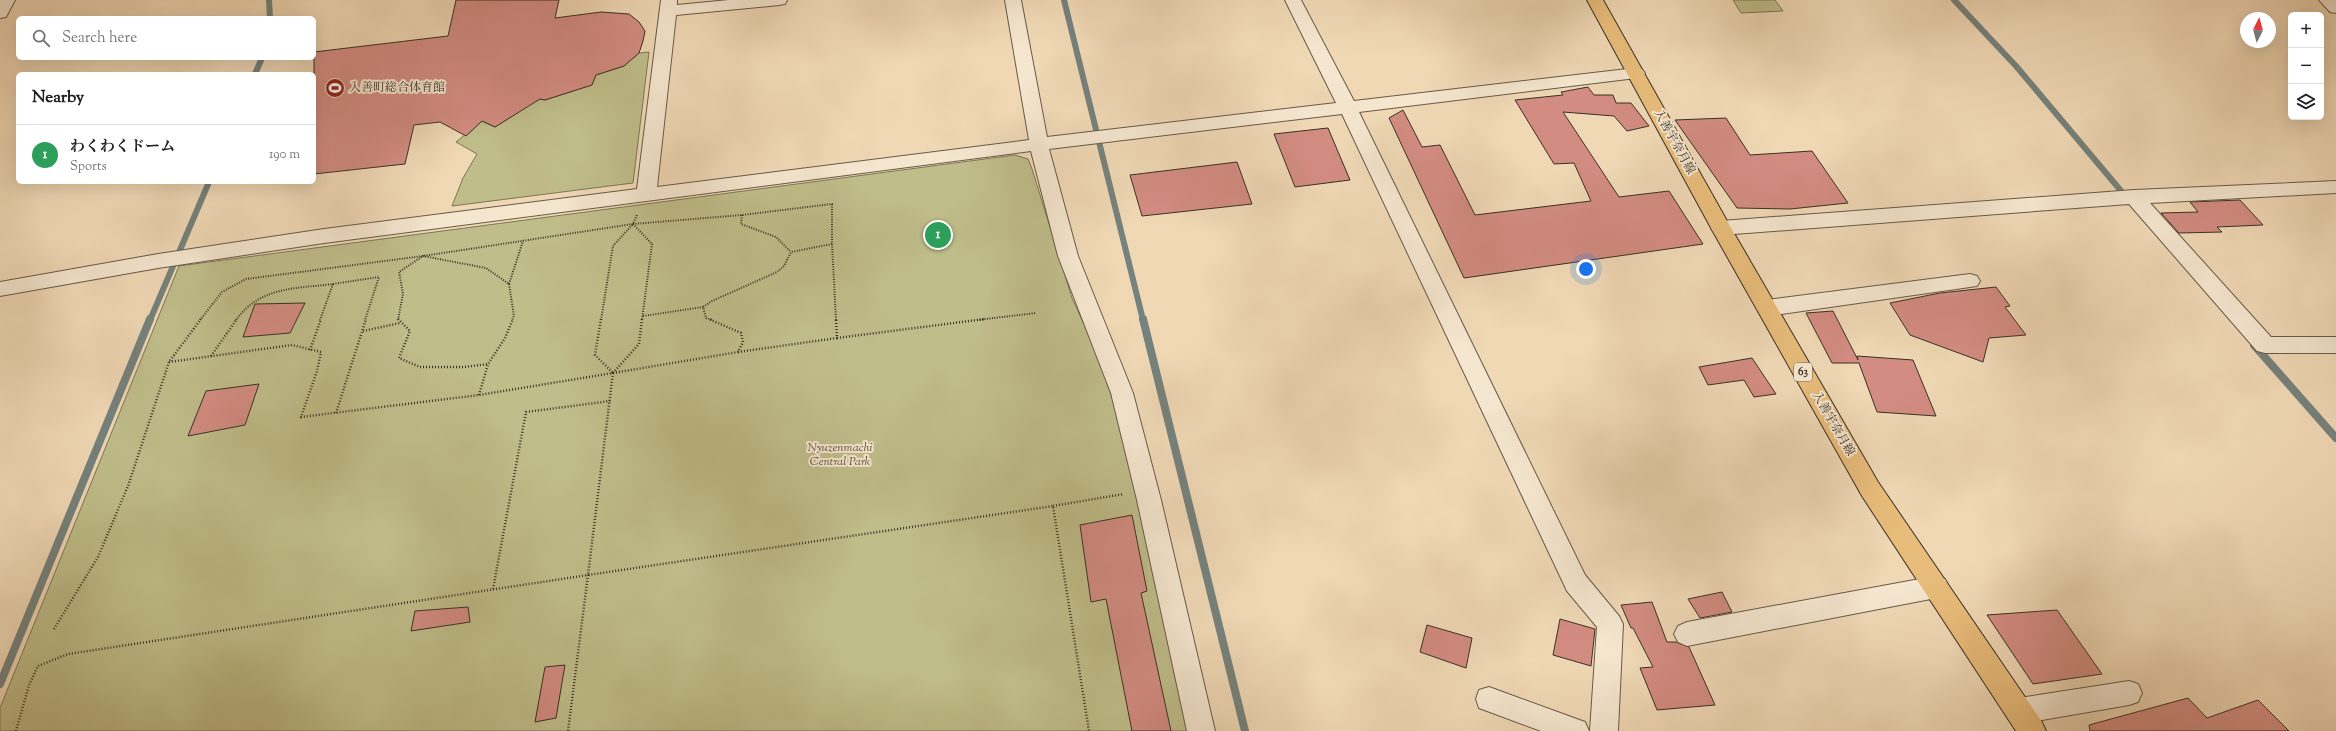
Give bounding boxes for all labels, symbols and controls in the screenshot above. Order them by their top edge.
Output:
north arrow [2240,12,2276,48]
map controls [2288,12,2324,120]
button: + [2288,12,2324,48]
search box [16,16,316,60]
icon: search [30,27,52,49]
text: Search here [62,28,137,49]
button: − [2288,48,2324,84]
sports icon: 入善町総合体育館 [324,77,346,99]
place label: 入善町総合体育館 [349,79,445,97]
button: layers [2288,84,2324,120]
text: Nearby [32,86,84,110]
street label: 入善宇奈月線 [1649,106,1699,178]
text: わくわくドーム [70,137,175,158]
text: 1 [43,146,47,164]
text: 190 m [269,146,300,164]
text: Sports [70,158,107,176]
pin: 1 [925,220,951,250]
your location [1576,259,1596,279]
road number: 63 [1794,363,1812,381]
street label: 入善宇奈月線 [1807,388,1859,460]
park label: Nyuzenmachi Central Park [807,439,873,471]

